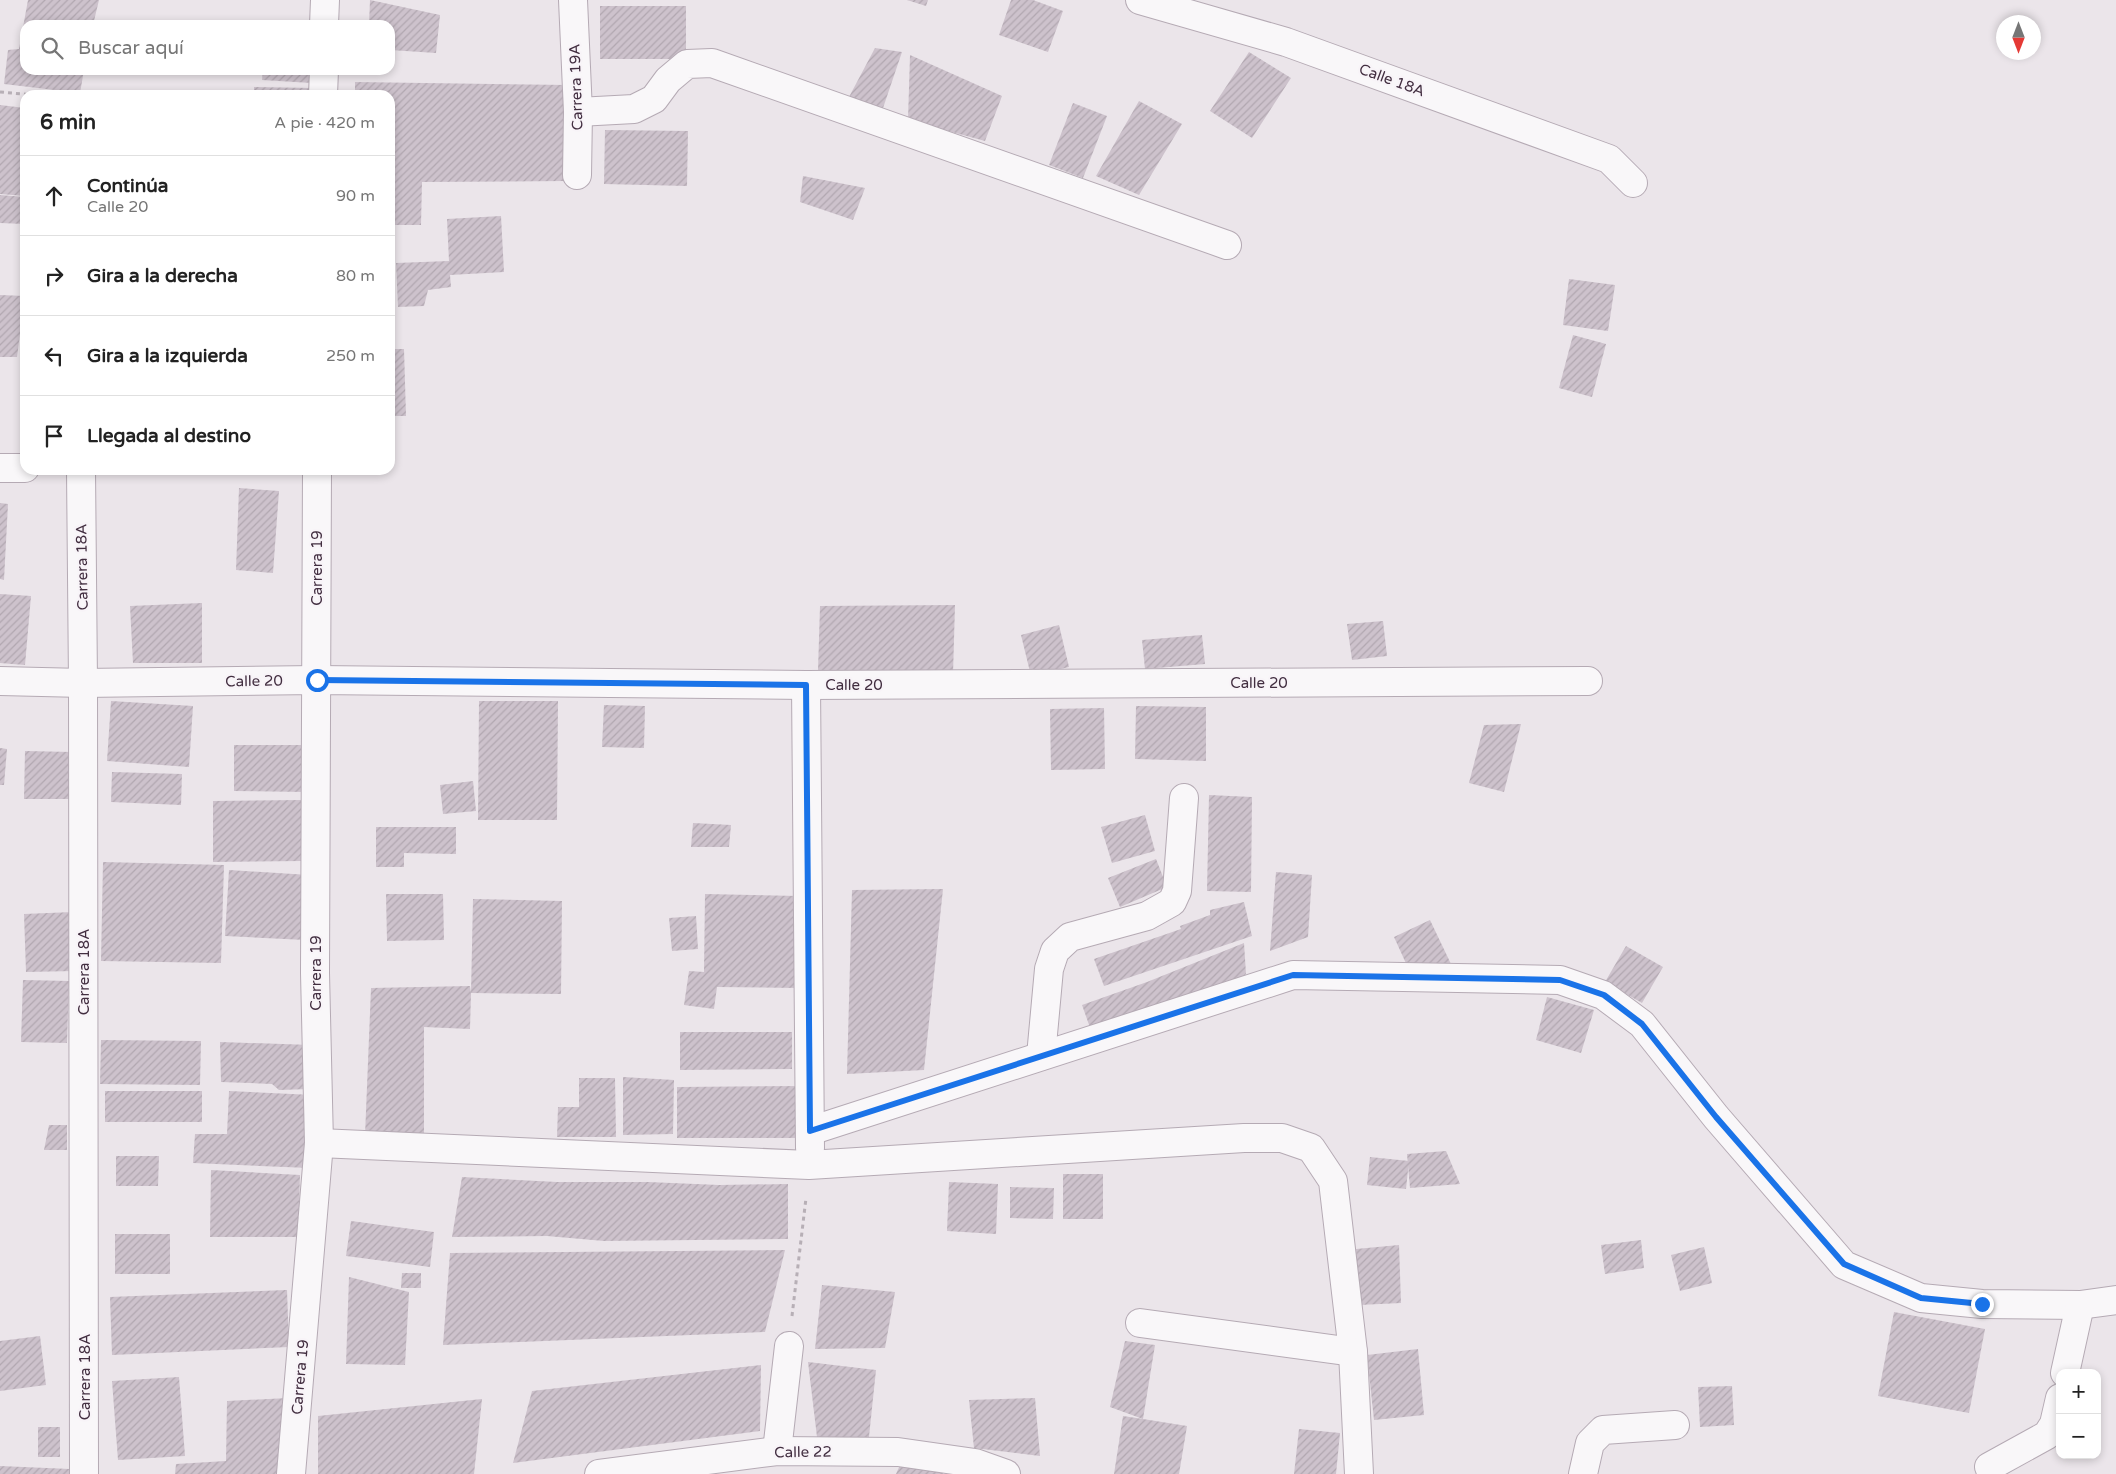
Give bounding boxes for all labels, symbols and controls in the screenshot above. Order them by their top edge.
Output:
north arrow [1996,15,2041,60]
search box [20,20,395,75]
icon: search [38,34,66,62]
text: Buscar aquí [78,37,184,59]
street label: Carrera 19A [565,43,587,131]
street label: Calle 18A [1357,60,1427,100]
text: 6 min [40,110,96,135]
text: A pie · 420 m [274,113,375,133]
text: Continúa [87,175,169,197]
icon: ahead [40,182,68,210]
text: 90 m [336,186,375,206]
text: Calle 20 [87,197,148,217]
icon: right [40,262,68,290]
text: Gira a la derecha [87,265,238,287]
text: 80 m [336,266,375,286]
icon: left [40,342,68,370]
text: Gira a la izquierda [87,345,248,367]
text: 250 m [326,346,375,366]
icon: arrive [40,422,68,450]
text: Llegada al destino [87,425,251,447]
street label: Carrera 18A [72,523,92,611]
street label: Carrera 19 [308,530,326,606]
route start [306,669,329,692]
street label: Calle 20 [225,671,283,691]
street label: Calle 20 [1230,674,1288,692]
street label: Calle 20 [825,676,883,694]
street label: Carrera 18A [75,929,93,1015]
street label: Carrera 19 [307,935,325,1011]
route end [1971,1293,1994,1316]
street label: Carrera 18A [76,1334,94,1420]
street label: Carrera 19 [288,1339,312,1415]
map controls [2056,1369,2101,1459]
button: + [2056,1369,2101,1414]
button: − [2056,1414,2101,1459]
street label: Calle 22 [774,1442,832,1462]

